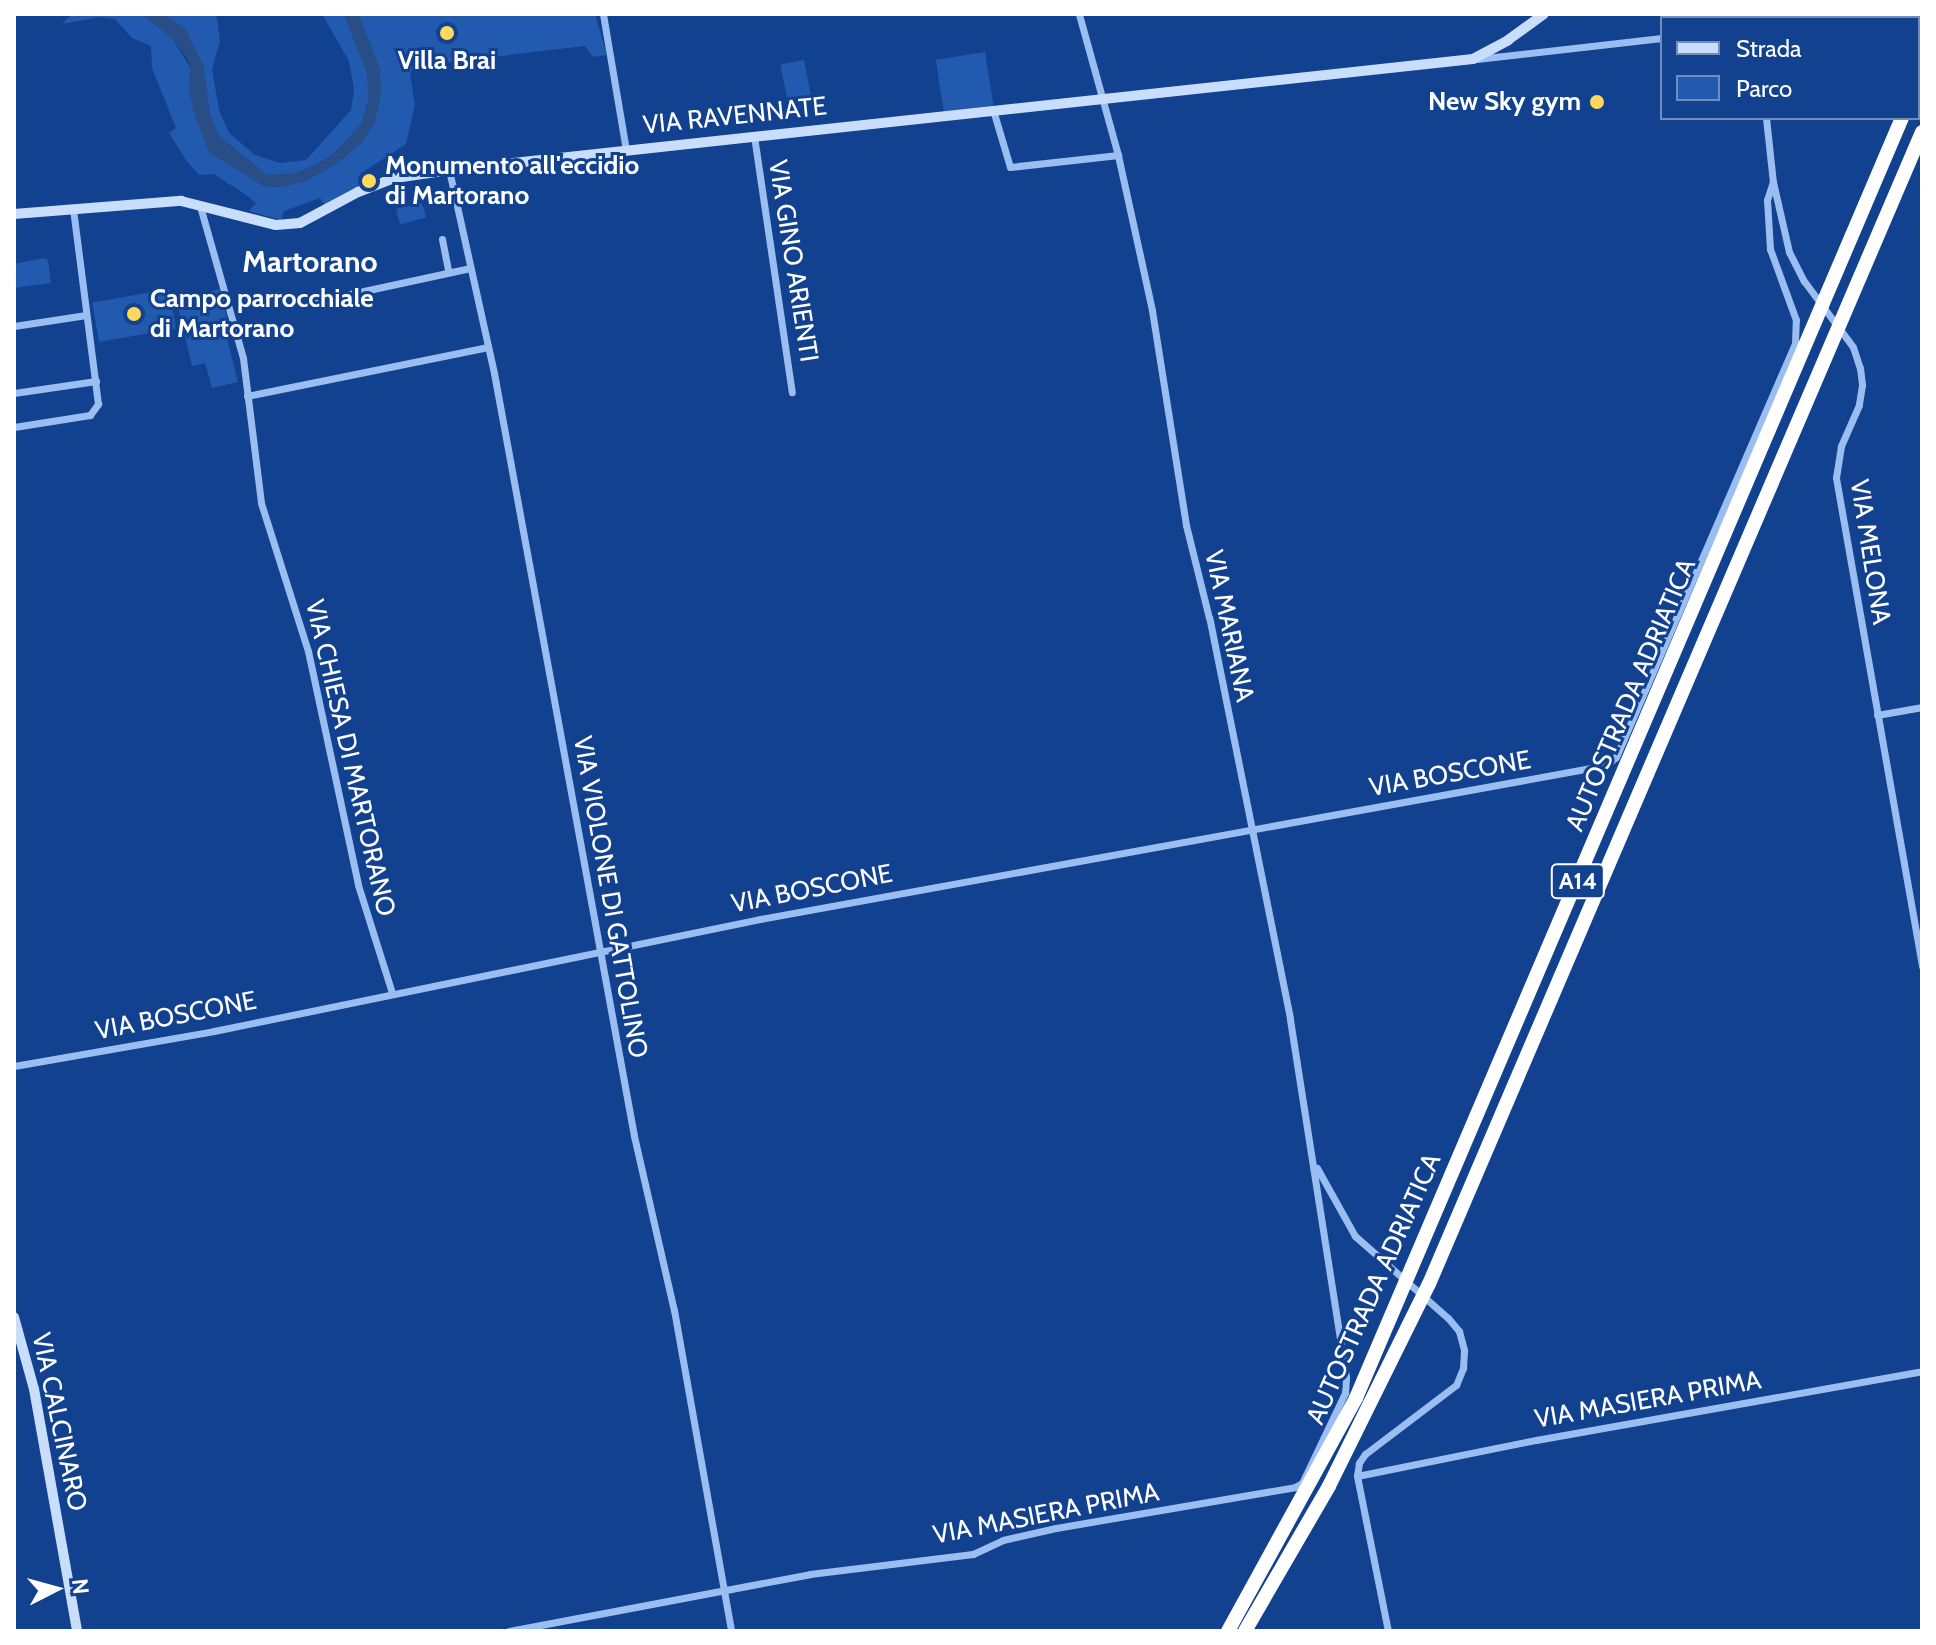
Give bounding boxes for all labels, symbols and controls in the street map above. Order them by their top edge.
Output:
legend [1660,16,1920,120]
marker: Villa Brai [438,24,456,42]
text: Strada [1736,34,1802,63]
place label: Villa Brai [398,45,496,77]
text: Parco [1736,74,1792,103]
place label: New Sky gym [1428,86,1581,118]
street label: VIA RAVENNATE [642,91,828,141]
marker: New Sky gym [1588,93,1606,111]
place label: Monumento all'eccidio di Martorano [385,150,639,212]
street label: VIA GINO ARIENTI [762,158,824,364]
marker: Monumento all'eccidio di Martorano [360,172,378,190]
district label: Martorano [242,244,378,280]
place label: Campo parrocchiale di Martorano [150,283,374,344]
marker: Campo parrocchiale di Martorano [125,305,143,323]
street label: VIA MELONA [1843,477,1897,627]
street label: VIA MARIANA [1198,547,1260,705]
street label: AUTOSTRADA ADRIATICA [1559,554,1703,836]
street label: VIA CHIESA DI MARTORANO [298,597,402,919]
street label: VIA VIOLONE DI GATTOLINO [566,734,654,1060]
street label: VIA BOSCONE [1367,744,1533,804]
street label: VIA BOSCONE [729,858,895,920]
road number: A14 [1550,861,1606,901]
street label: VIA BOSCONE [93,985,259,1047]
street label: AUTOSTRADA ADRIATICA [1300,1149,1448,1429]
street label: VIA CALCINARO [25,1330,93,1514]
street label: VIA MASIERA PRIMA [1532,1365,1764,1435]
street label: VIA MASIERA PRIMA [930,1477,1162,1551]
north arrow [16,1549,96,1629]
text: N [66,1577,95,1596]

